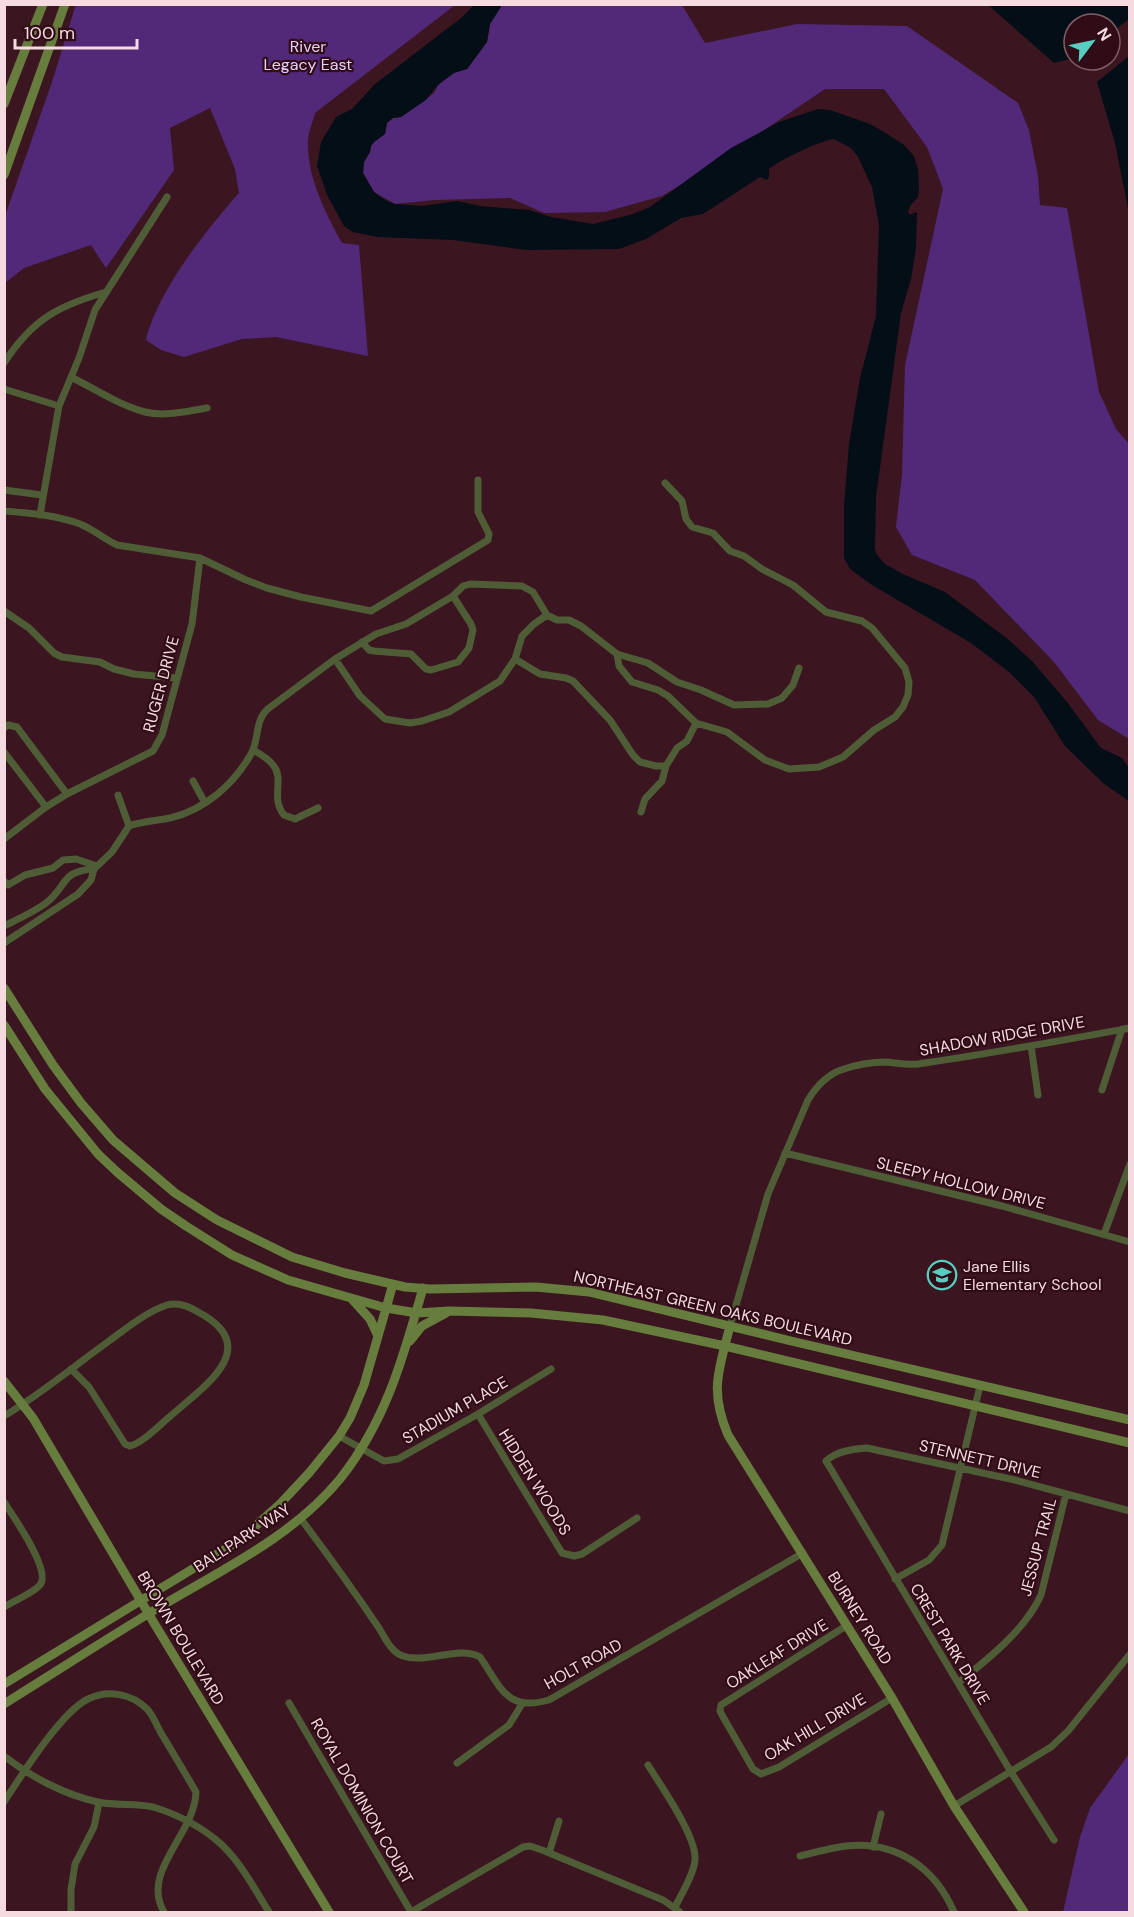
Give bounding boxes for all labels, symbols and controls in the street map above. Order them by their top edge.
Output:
scale bar [15,12,136,50]
north arrow [1062,12,1122,72]
text: 100 m [24,21,75,45]
text: N [1092,24,1116,45]
park label: River Legacy East [264,36,352,75]
street label: RUGER DRIVE [138,634,184,734]
street label: SHADOW RIDGE DRIVE [918,1011,1086,1061]
street label: SLEEPY HOLLOW DRIVE [874,1152,1048,1214]
place label: Jane Ellis Elementary School [963,1256,1101,1295]
school or university icon: Jane Ellis Elementary School [926,1259,958,1291]
street label: NORTHEAST GREEN OAKS BOULEVARD [572,1266,854,1350]
street label: STADIUM PLACE [398,1371,512,1449]
street label: HIDDEN WOODS [494,1425,576,1539]
street label: STENNETT DRIVE [917,1435,1043,1483]
street label: JESSUP TRAIL [1015,1496,1061,1598]
street label: BALLPARK WAY [189,1499,295,1577]
street label: BROWN BOULEVARD [133,1567,229,1709]
street label: BURNEY ROAD [823,1567,897,1669]
street label: CREST PARK DRIVE [905,1580,995,1708]
street label: OAKLEAF DRIVE [722,1614,832,1694]
street label: HOLT ROAD [540,1634,626,1694]
street label: OAK HILL DRIVE [760,1688,870,1766]
street label: ROYAL DOMINION COURT [306,1714,418,1888]

